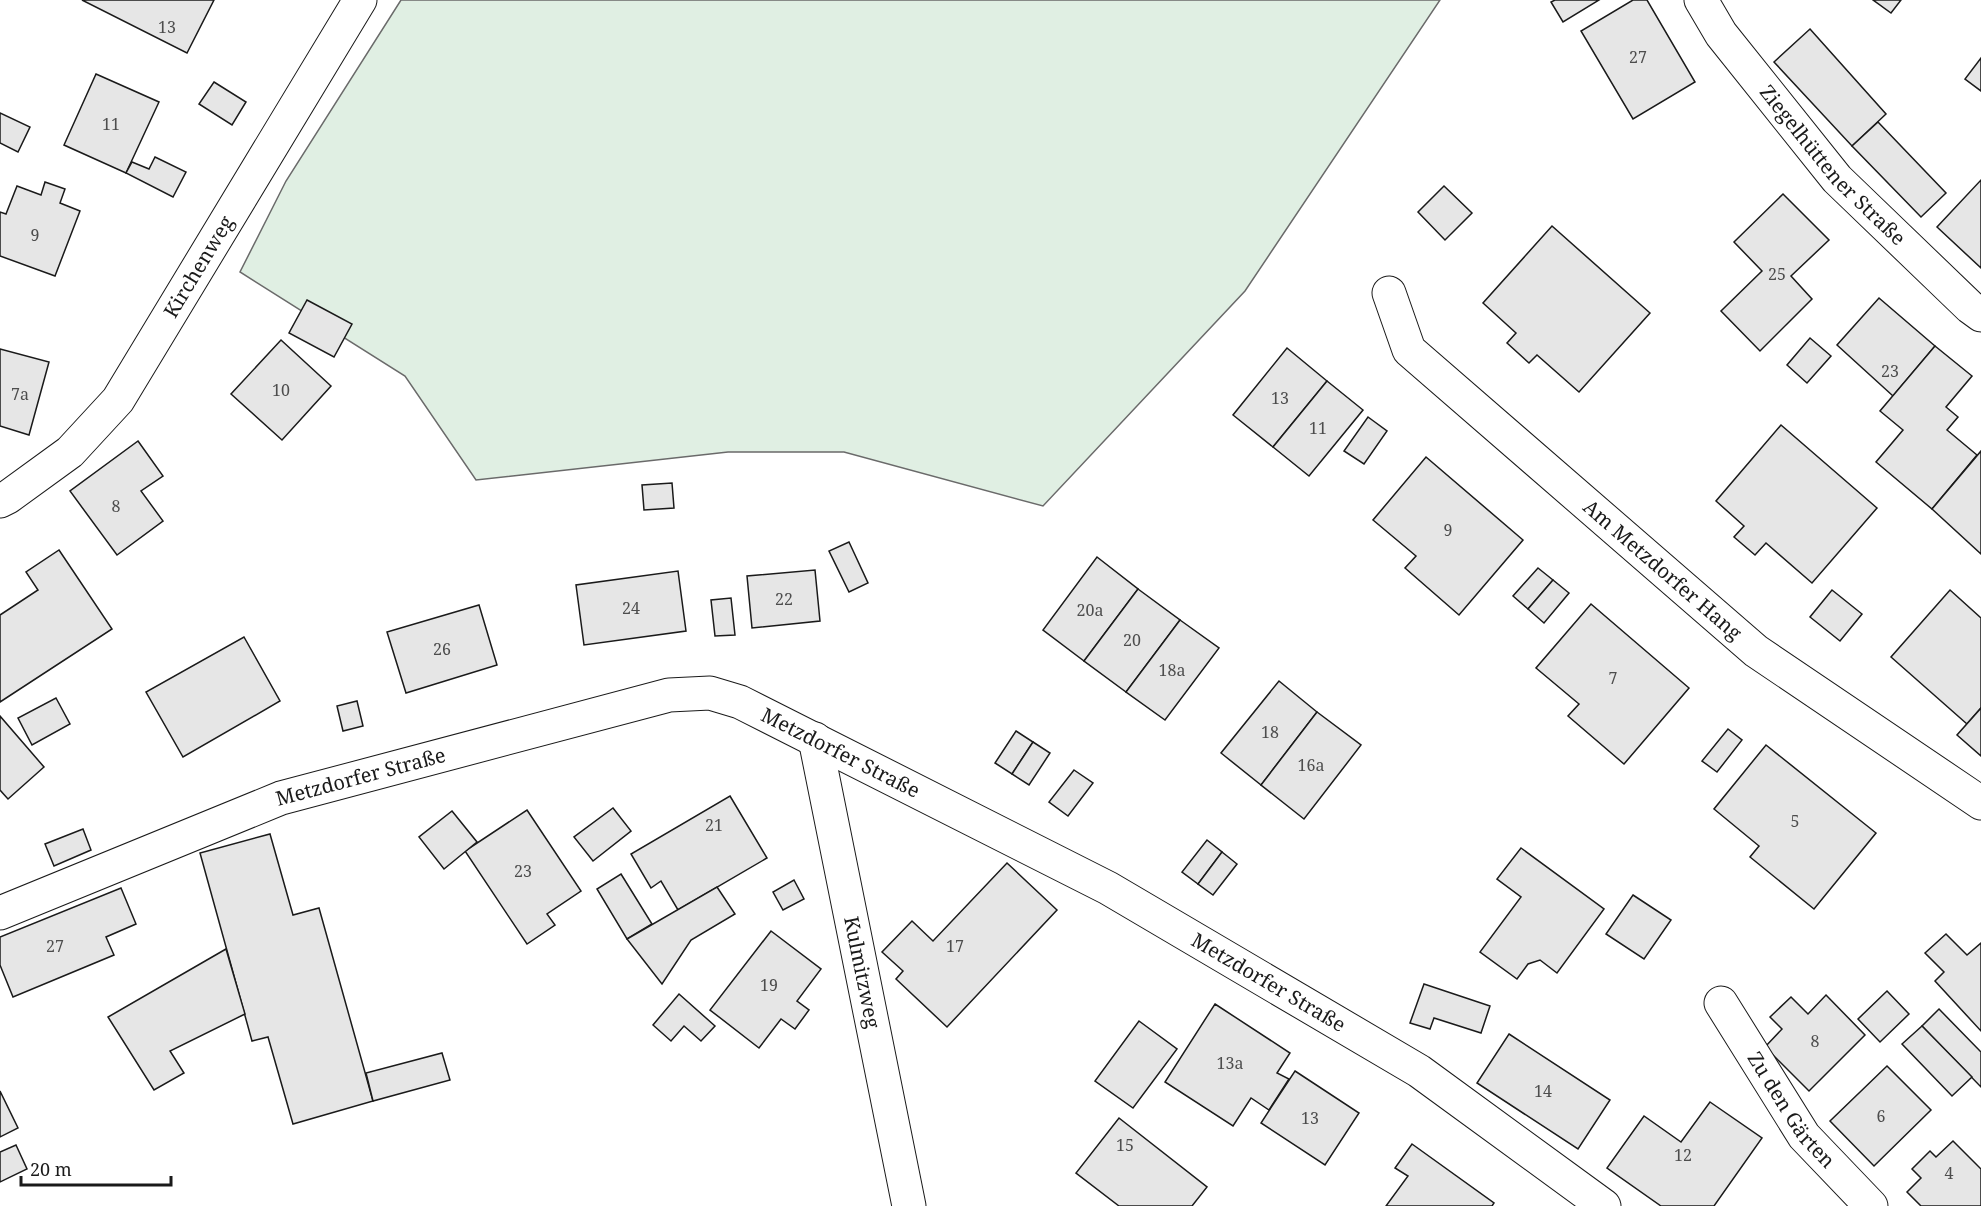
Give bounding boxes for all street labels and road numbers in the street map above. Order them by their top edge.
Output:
street label: Ziegelhüttener Straße [1754,79,1912,251]
street label: Kirchenweg [157,210,240,323]
street label: Am Metzdorfer Hang [1578,493,1748,646]
street label: Metzdorfer Straße [757,701,925,804]
street label: Metzdorfer Straße [273,741,448,812]
street label: Kulmitzweg [838,914,887,1031]
street label: Metzdorfer Straße [1187,926,1351,1038]
street label: Zu den Gärten [1742,1046,1841,1174]

